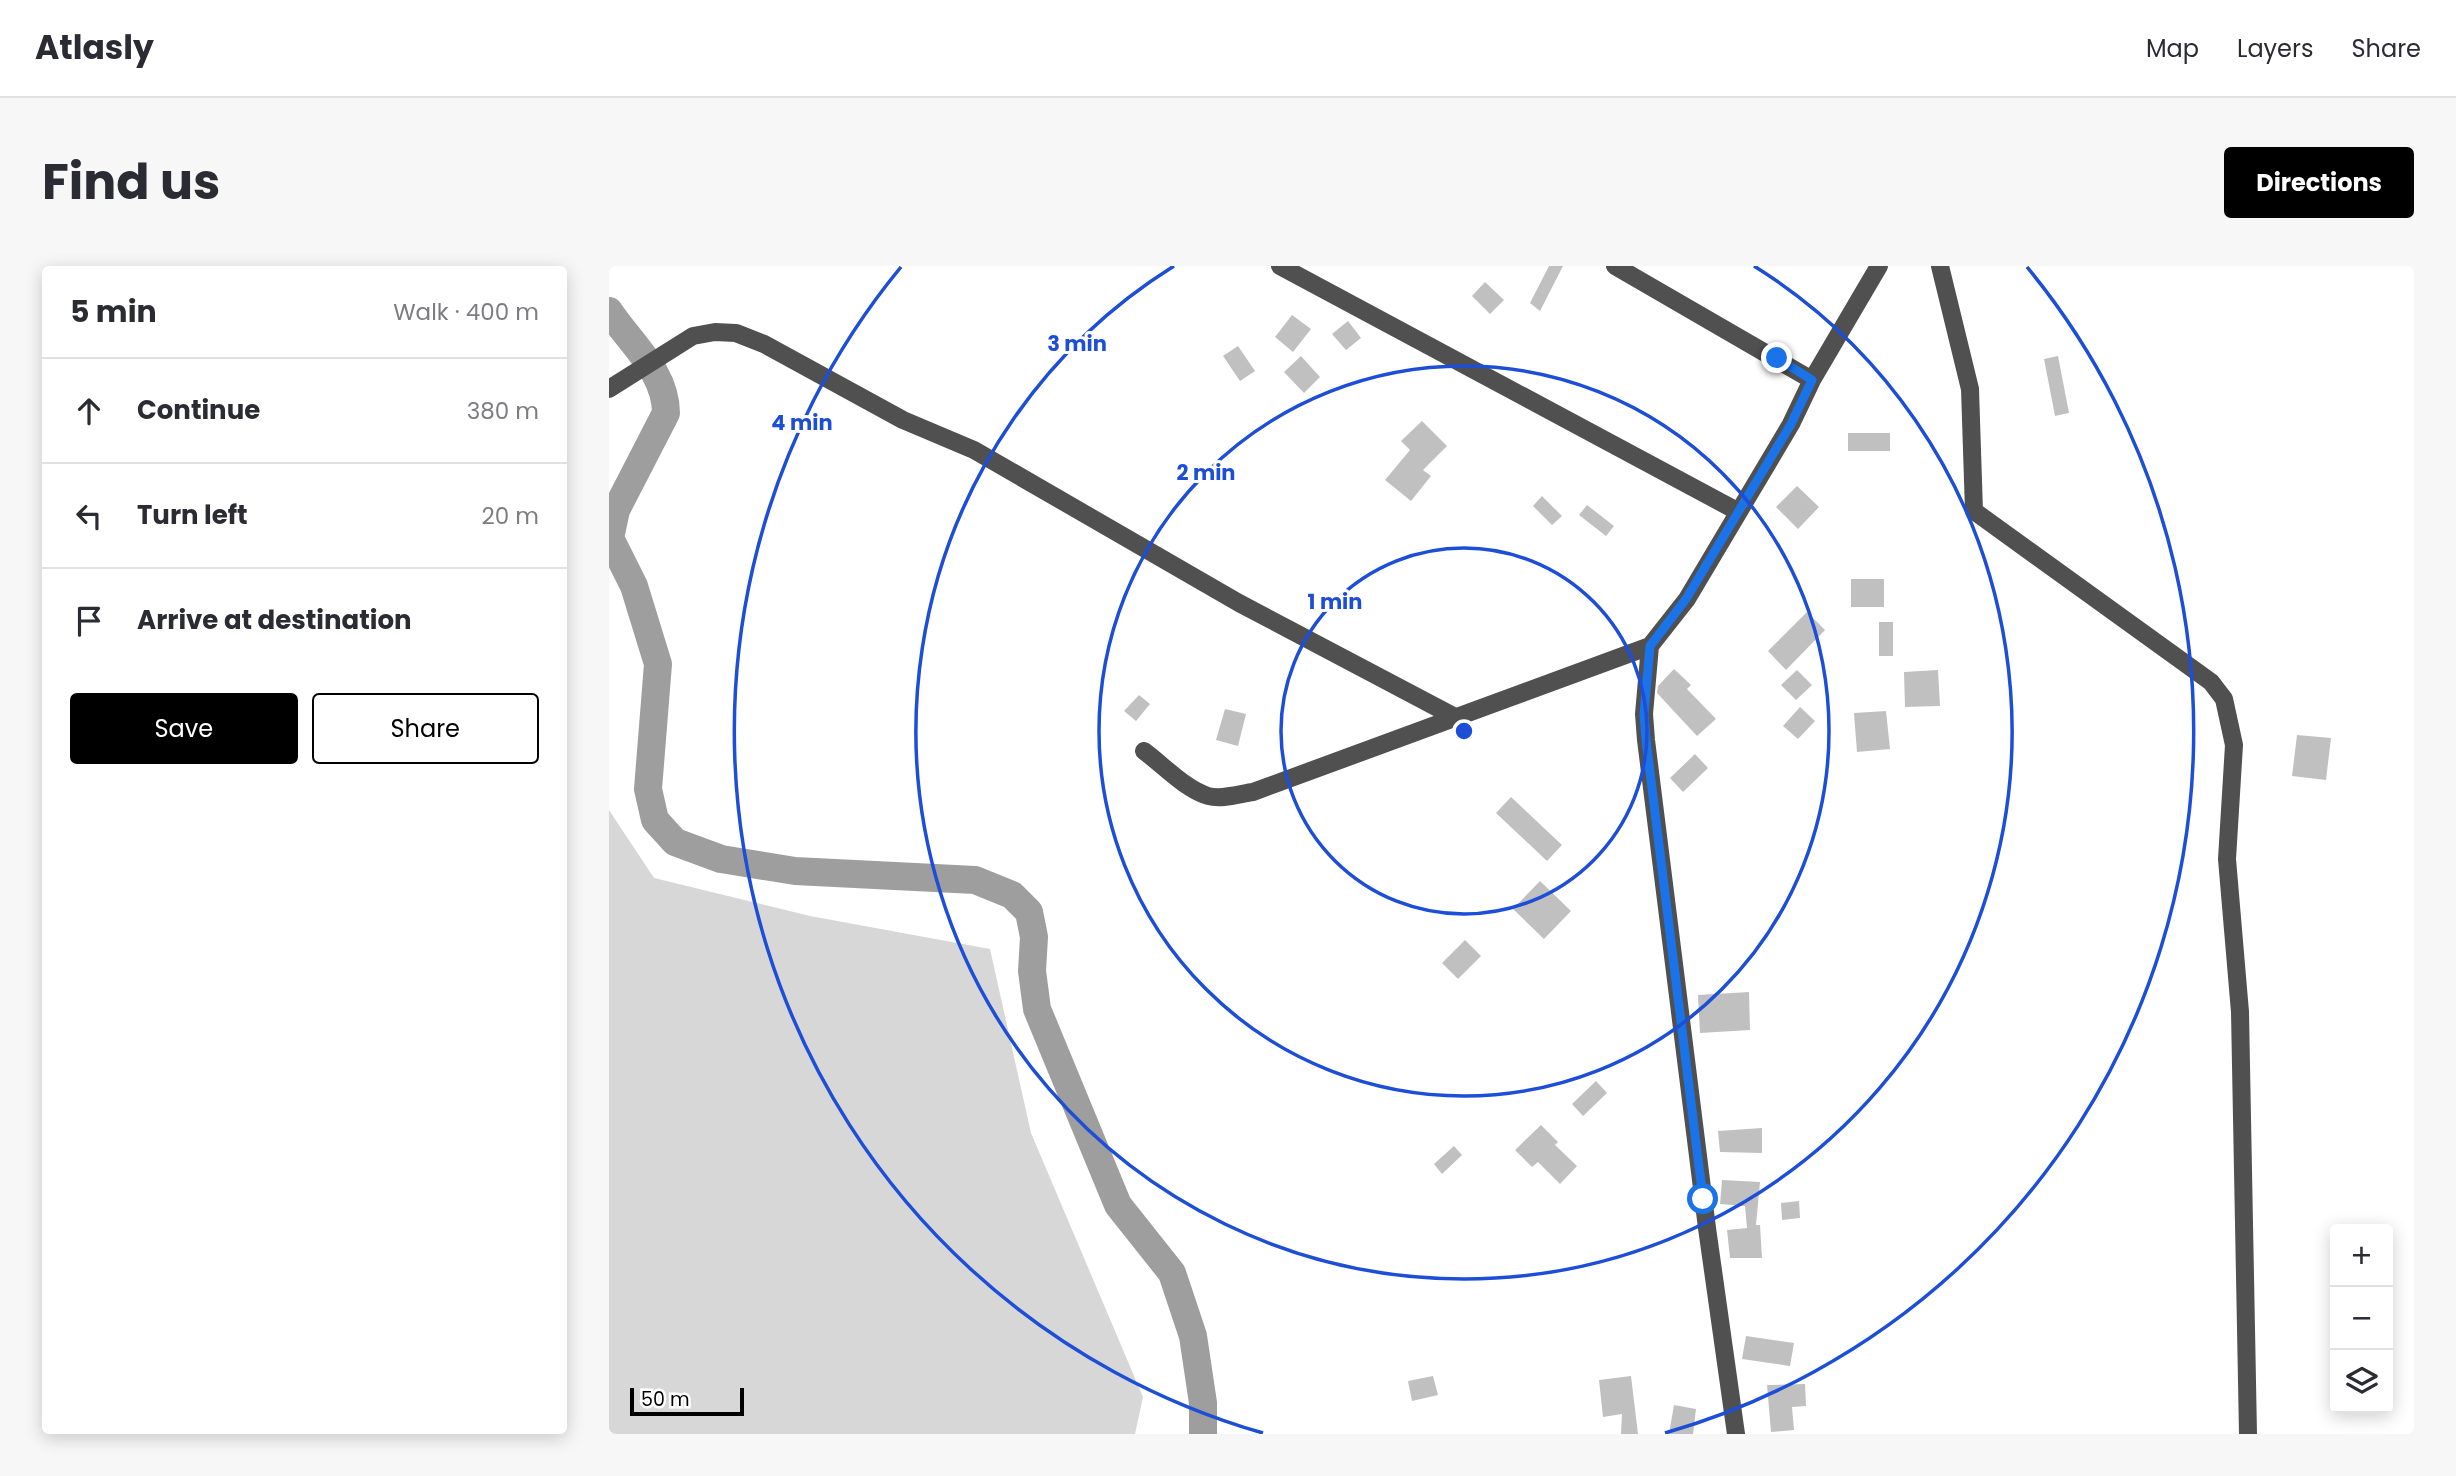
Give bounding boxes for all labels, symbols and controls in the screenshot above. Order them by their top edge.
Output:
text: Atlasly [35,24,154,71]
text: Map [2146,32,2199,65]
text: Layers [2237,32,2313,65]
text: Share [2351,32,2421,65]
button: Directions [2224,147,2414,218]
text: Find us [42,148,220,216]
text: 5 min [70,290,157,333]
text: Walk · 400 m [393,296,539,328]
text: 3 min [1047,329,1107,358]
route end [1761,342,1792,373]
icon: ahead [70,392,108,430]
text: Continue [137,392,260,428]
text: 380 m [467,395,539,427]
text: 4 min [771,408,833,437]
text: 2 min [1176,458,1236,487]
icon: left [70,497,108,535]
text: Turn left [137,497,248,533]
text: 20 m [481,500,539,532]
text: 1 min [1308,587,1362,616]
icon: arrive [70,602,108,640]
text: Arrive at destination [137,602,412,638]
button: Save [70,693,298,764]
button: Share [312,693,539,764]
centre of rings [1452,719,1476,743]
route start [1687,1183,1718,1214]
map controls [2330,1224,2393,1413]
button: + [2330,1224,2393,1287]
button: − [2330,1287,2393,1350]
button: layers [2330,1350,2393,1413]
scale bar [630,1385,744,1417]
text: 50 m [641,1386,690,1413]

